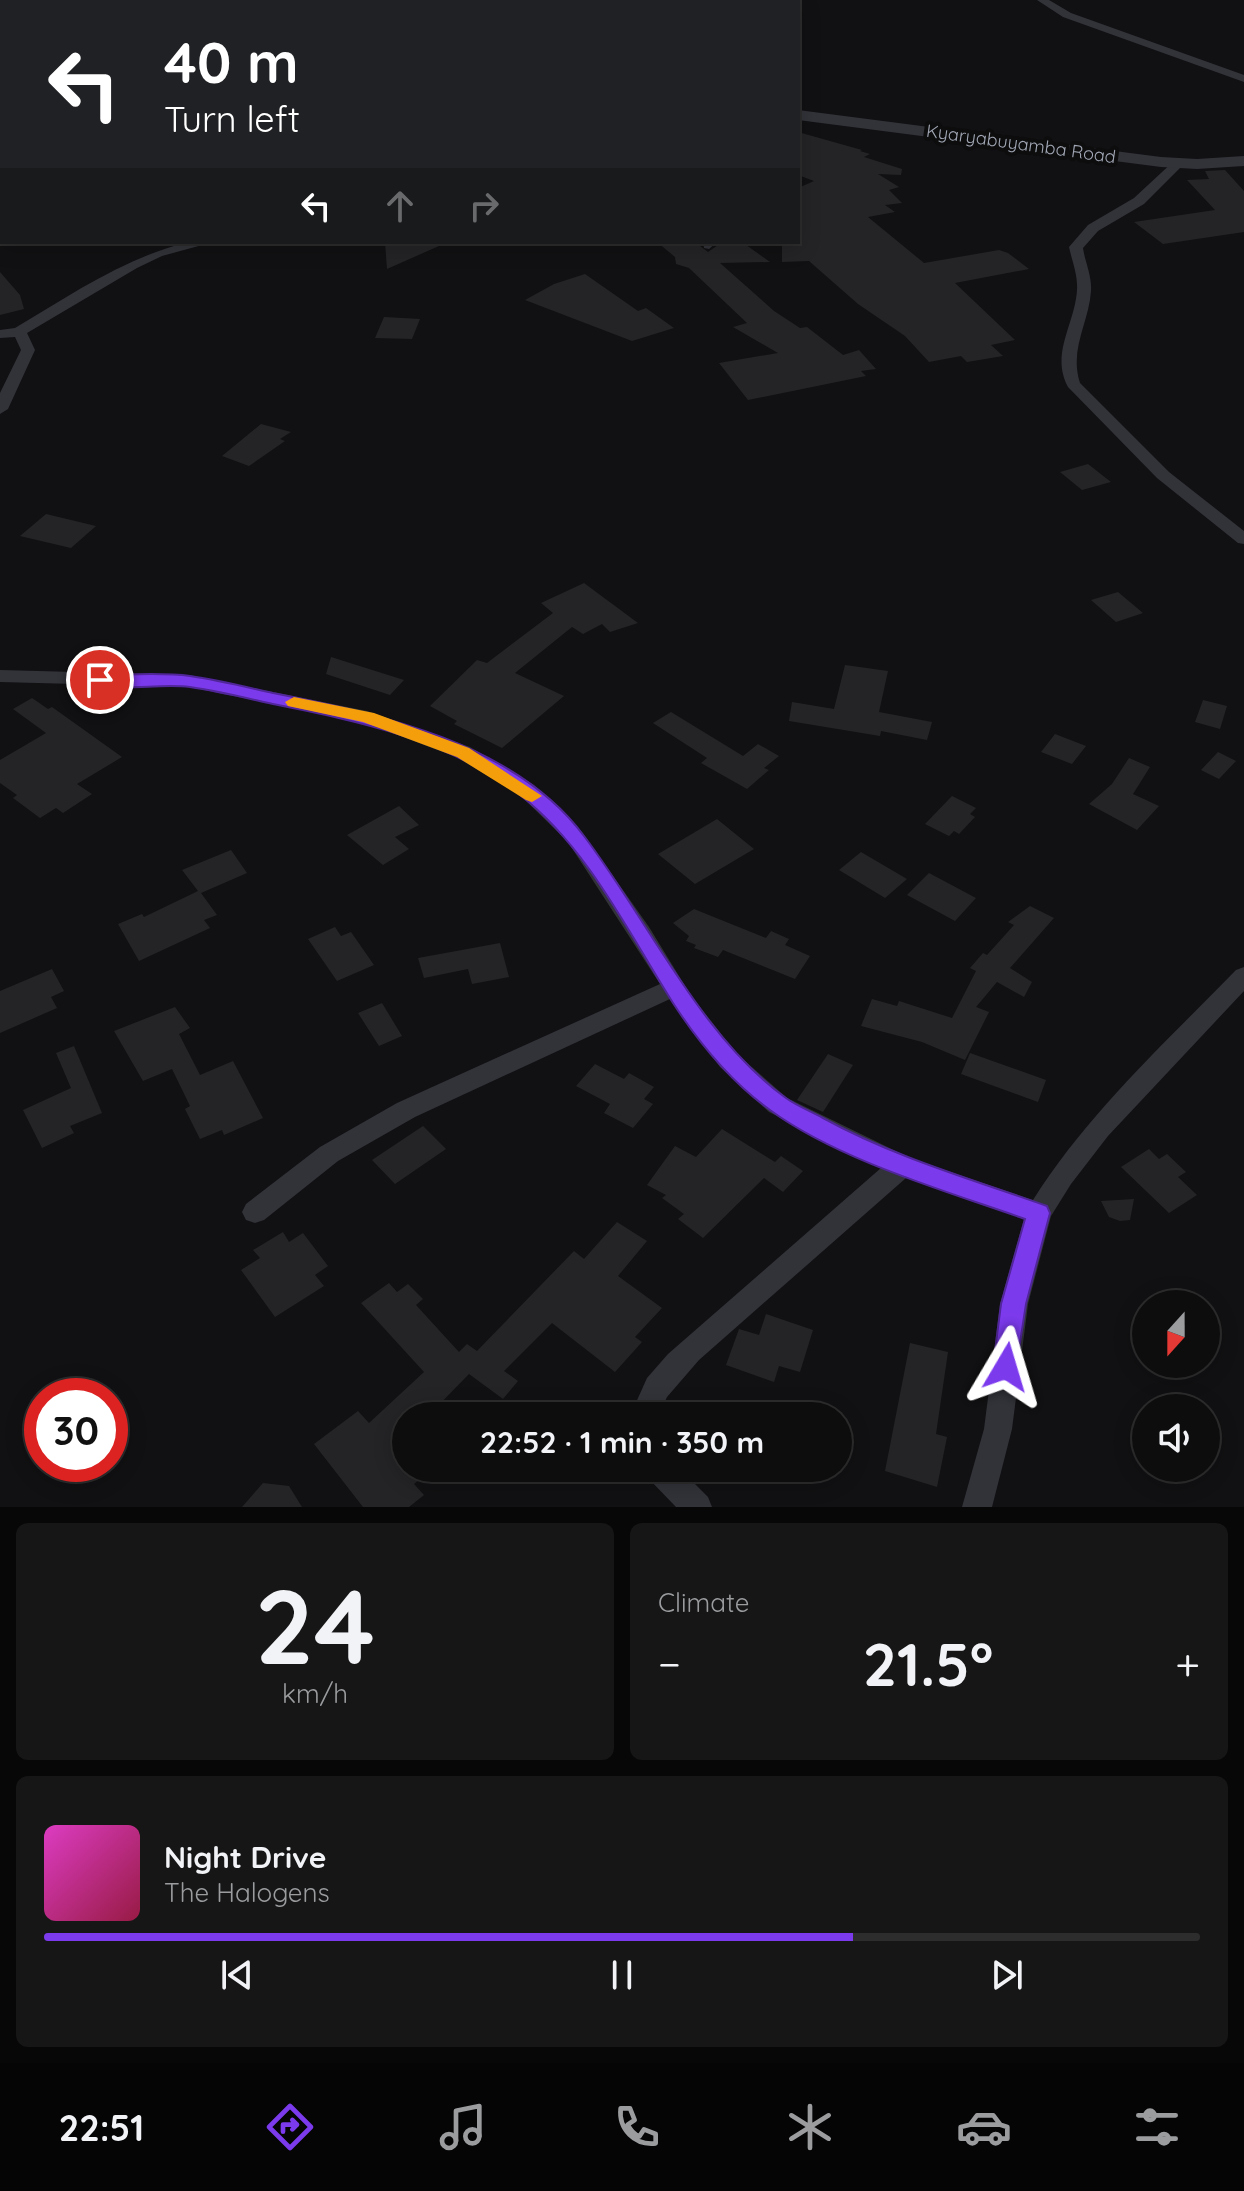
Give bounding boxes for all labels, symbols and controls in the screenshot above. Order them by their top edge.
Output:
text: 40 m [164,27,299,97]
icon: left [32,32,136,136]
text: Turn left [164,96,300,141]
street label: Kyaryabuyamba Road [925,119,1117,168]
icon: left [294,184,338,228]
icon: ahead [378,184,422,228]
icon: right [462,184,506,228]
pin [66,646,134,714]
icon: arrive [78,658,122,702]
north arrow [1132,1290,1220,1378]
map controls [1132,1290,1220,1482]
position arrow [964,1325,1048,1409]
speed limit sign: 30 [24,1378,128,1482]
button: sound [1132,1394,1220,1482]
text: 22:52 · 1 min · 350 m [480,1423,764,1461]
text: 24 [255,1560,375,1690]
text: Climate [658,1586,749,1619]
text: 21.5° [863,1626,993,1701]
text: − [658,1636,681,1691]
text: + [1175,1636,1200,1691]
text: km/h [282,1677,348,1710]
text: Night Drive [164,1838,326,1876]
text: The Halogens [164,1876,330,1909]
icon: previous [215,1953,259,1997]
icon: pause [600,1953,644,1997]
icon: next [985,1953,1029,1997]
icon: directions [262,2099,318,2155]
icon: music [435,2099,491,2155]
icon: phone [609,2099,665,2155]
icon: climate [782,2099,838,2155]
icon: car [956,2099,1012,2155]
icon: filters [1129,2099,1185,2155]
text: 22:51 [59,2105,144,2150]

